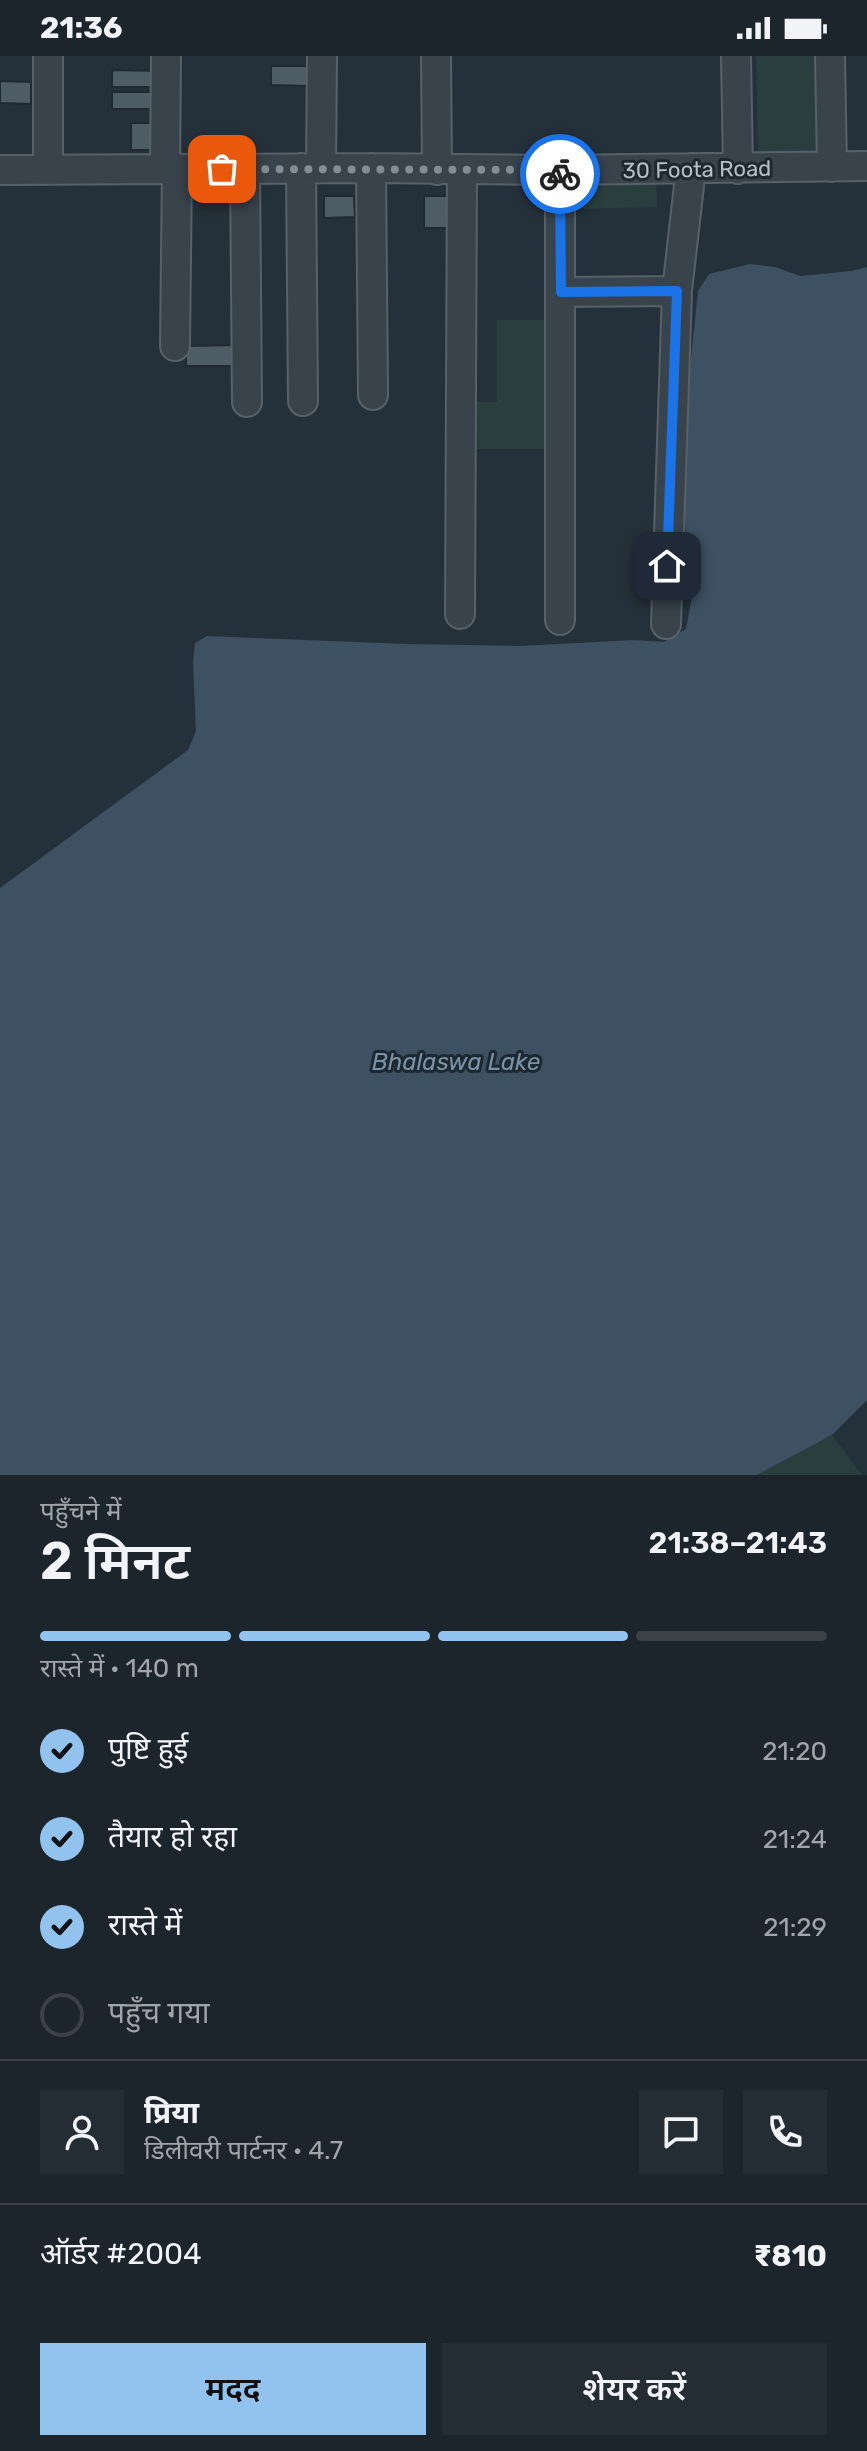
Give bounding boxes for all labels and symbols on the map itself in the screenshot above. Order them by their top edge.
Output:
courier [520,134,600,214]
pin [188,135,256,203]
street label: 30 Foota Road [622,155,772,184]
pin [633,532,701,600]
water label: Bhalaswa Lake [372,1048,540,1076]

